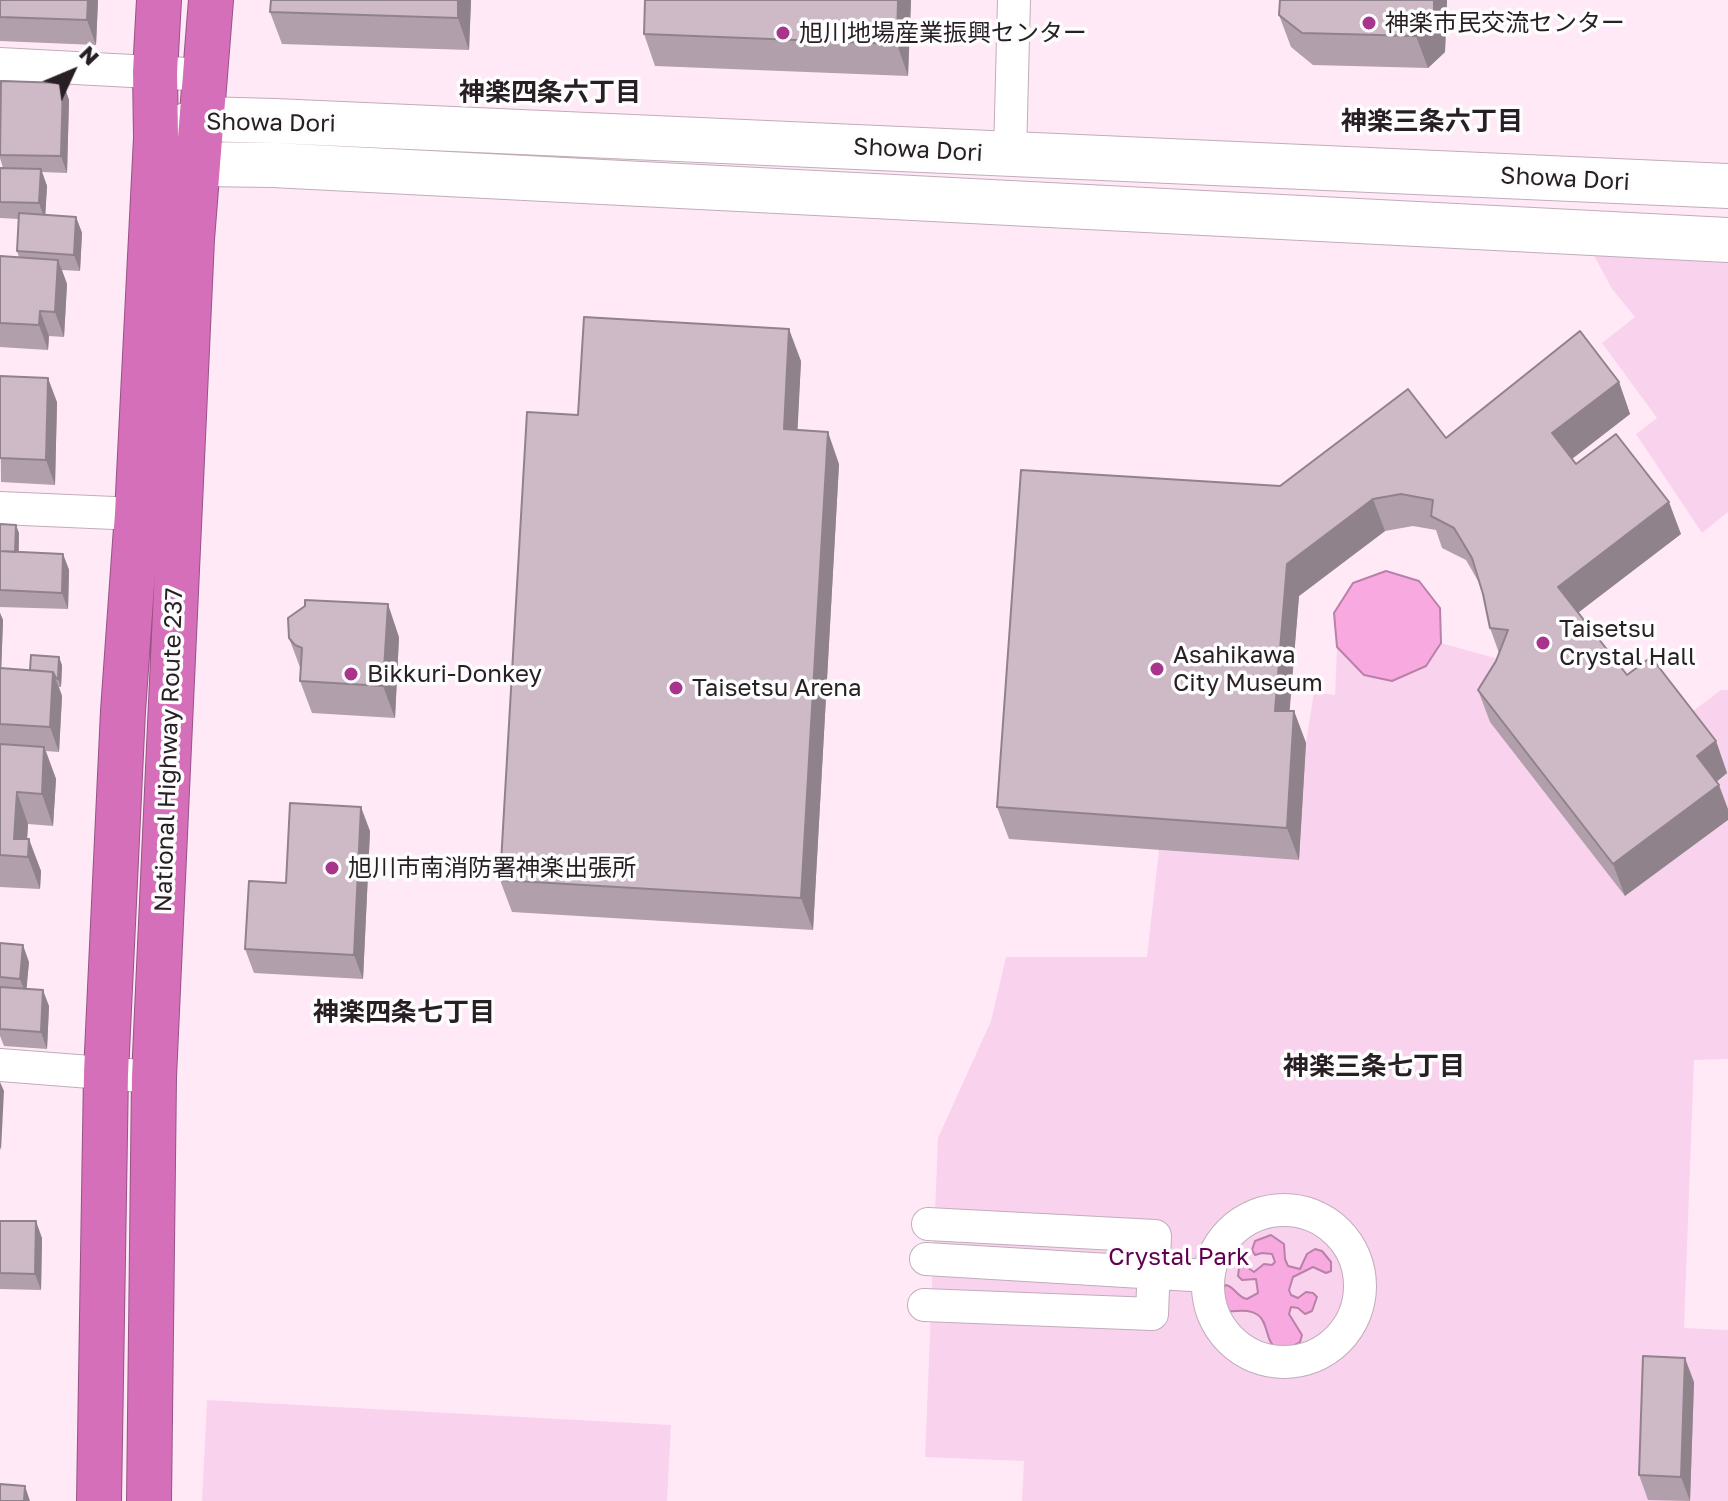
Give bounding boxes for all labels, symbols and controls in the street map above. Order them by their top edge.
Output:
place label: 神楽市民交流センター [1385,9,1625,37]
marker: 神楽市民交流センター [1360,14,1378,32]
place label: 旭川地場産業振興センター [799,19,1087,47]
marker: 旭川地場産業振興センター [774,24,792,42]
north arrow [32,32,112,112]
text: N [74,40,105,70]
district label: 神楽四条六丁目 [459,77,641,109]
district label: 神楽三条六丁目 [1341,106,1523,138]
street label: Showa Dori [206,107,336,139]
street label: Showa Dori [852,132,984,168]
street label: Showa Dori [1499,161,1631,197]
street label: National Highway Route 237 [149,587,189,913]
place label: Taisetsu Crystal Hall [1559,615,1696,671]
marker: Taisetsu Crystal Hall [1534,634,1552,652]
place label: Asahikawa City Museum [1173,641,1323,697]
place label: Bikkuri-Donkey [367,660,542,688]
marker: Asahikawa City Museum [1148,660,1166,678]
marker: Bikkuri-Donkey [342,665,360,683]
place label: Taisetsu Arena [692,674,862,702]
marker: Taisetsu Arena [667,679,685,697]
place label: 旭川市南消防署神楽出張所 [348,854,636,882]
marker: 旭川市南消防署神楽出張所 [323,859,341,877]
district label: 神楽四条七丁目 [313,997,495,1029]
district label: 神楽三条七丁目 [1283,1051,1465,1083]
park label: Crystal Park [1108,1243,1250,1271]

